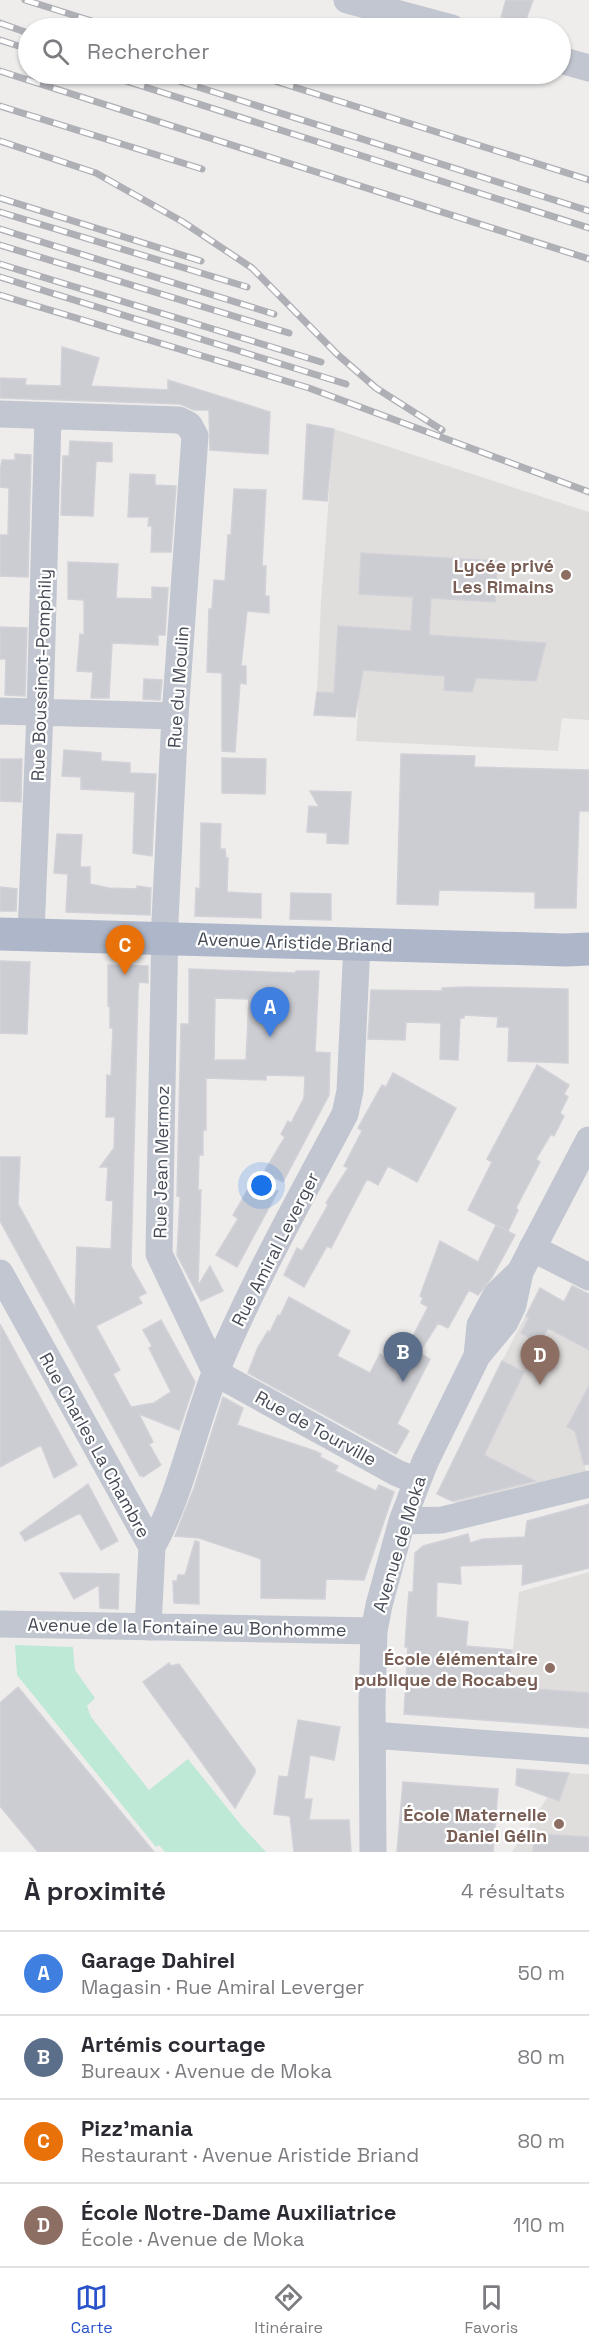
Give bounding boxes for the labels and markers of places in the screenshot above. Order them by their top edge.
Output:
place label: Lycée privé Les Rimains [453,554,554,598]
marker: Lycée privé Les Rimains [559,568,573,582]
pin: C [106,926,144,975]
pin: A [250,988,290,1037]
pin: B [384,1332,422,1382]
pin: D [520,1336,560,1385]
place label: École élémentaire publique de Rocabey [354,1647,538,1691]
marker: École élémentaire publique de Rocabey [543,1661,557,1675]
place label: École Maternelle Daniel Gélin [403,1803,547,1847]
marker: École Maternelle Daniel Gélin [552,1817,566,1831]

